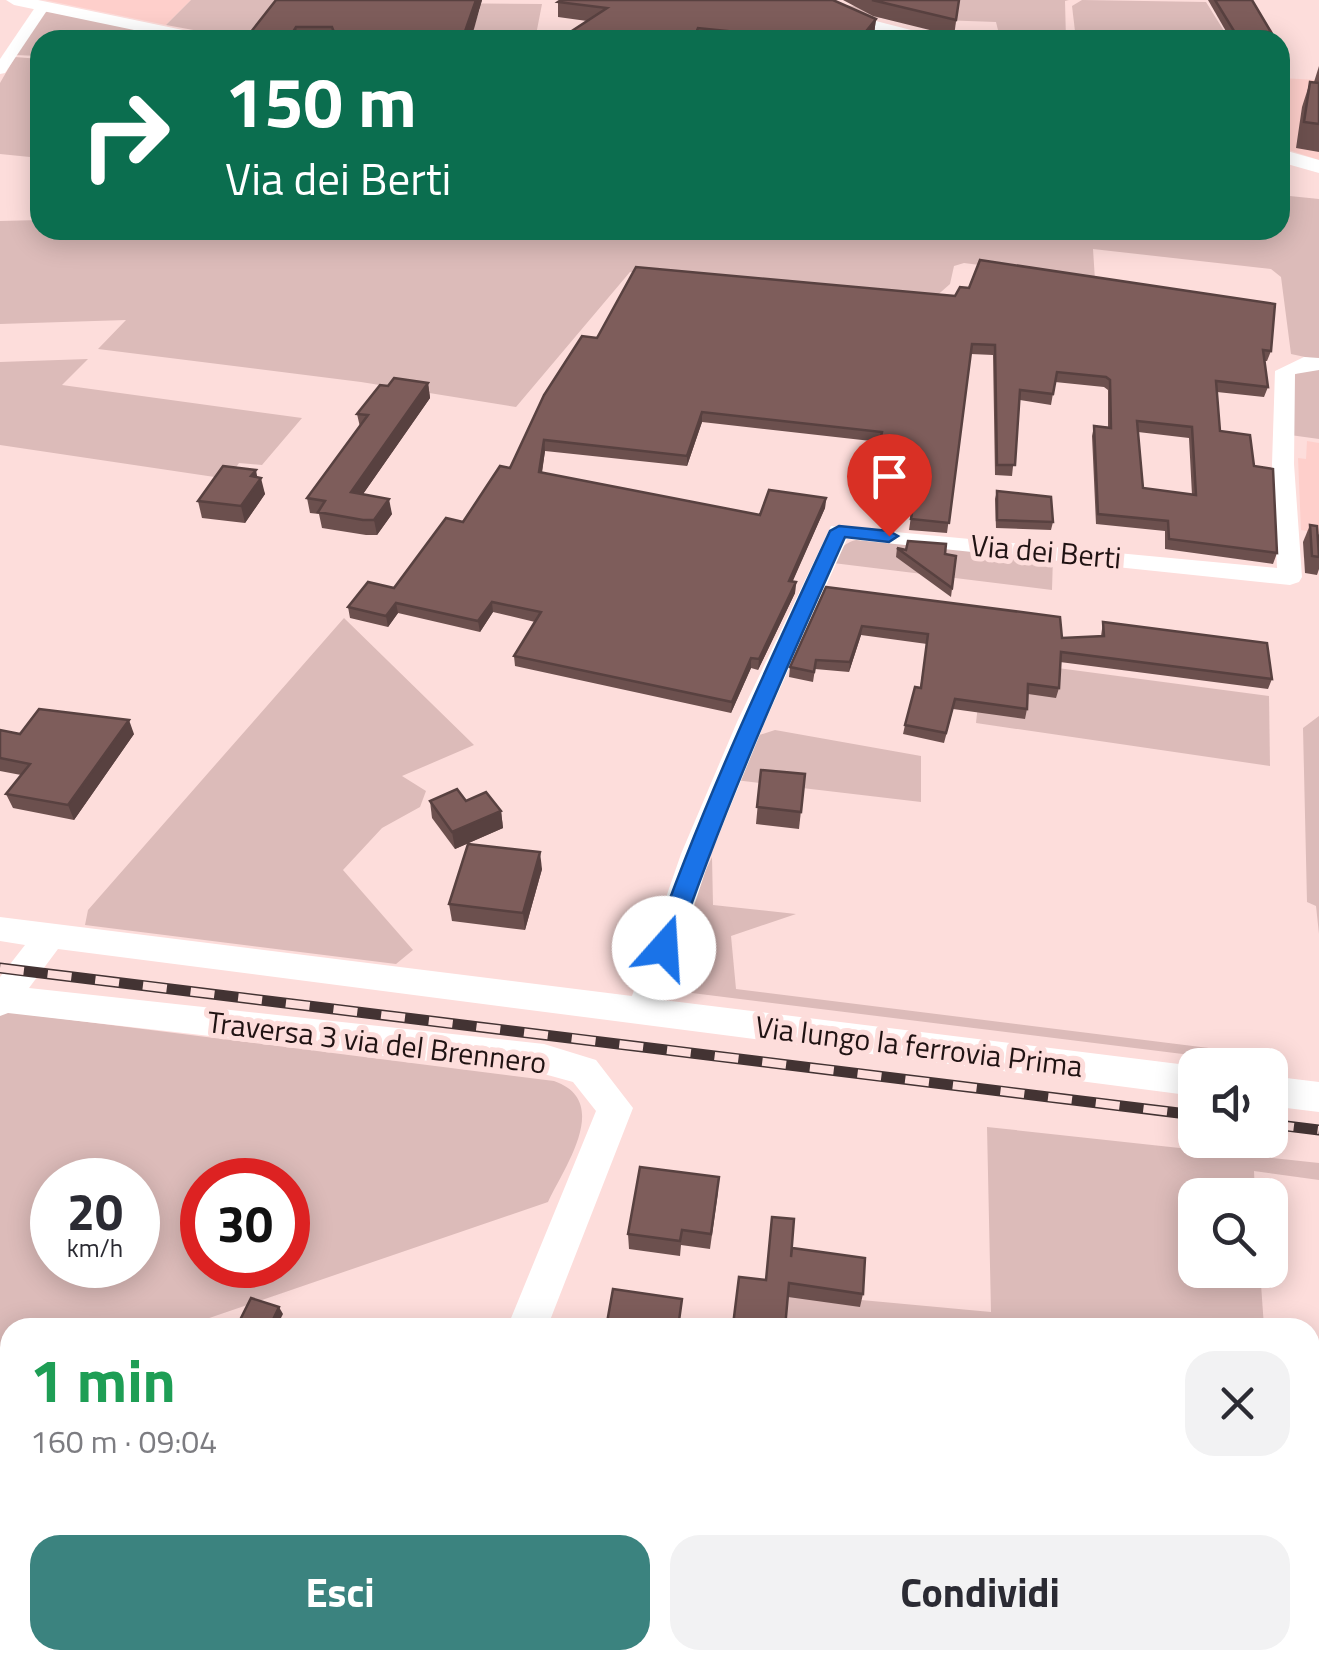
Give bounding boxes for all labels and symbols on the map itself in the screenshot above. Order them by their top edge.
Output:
pin [847,434,932,537]
street label: Via dei Berti [969,522,1123,580]
position arrow [612,896,716,1000]
street label: Traversa 3 via del Brennero [205,998,549,1086]
street label: Via lungo la ferrovia Prima [753,1003,1085,1089]
speed limit sign: 30 [180,1158,310,1288]

